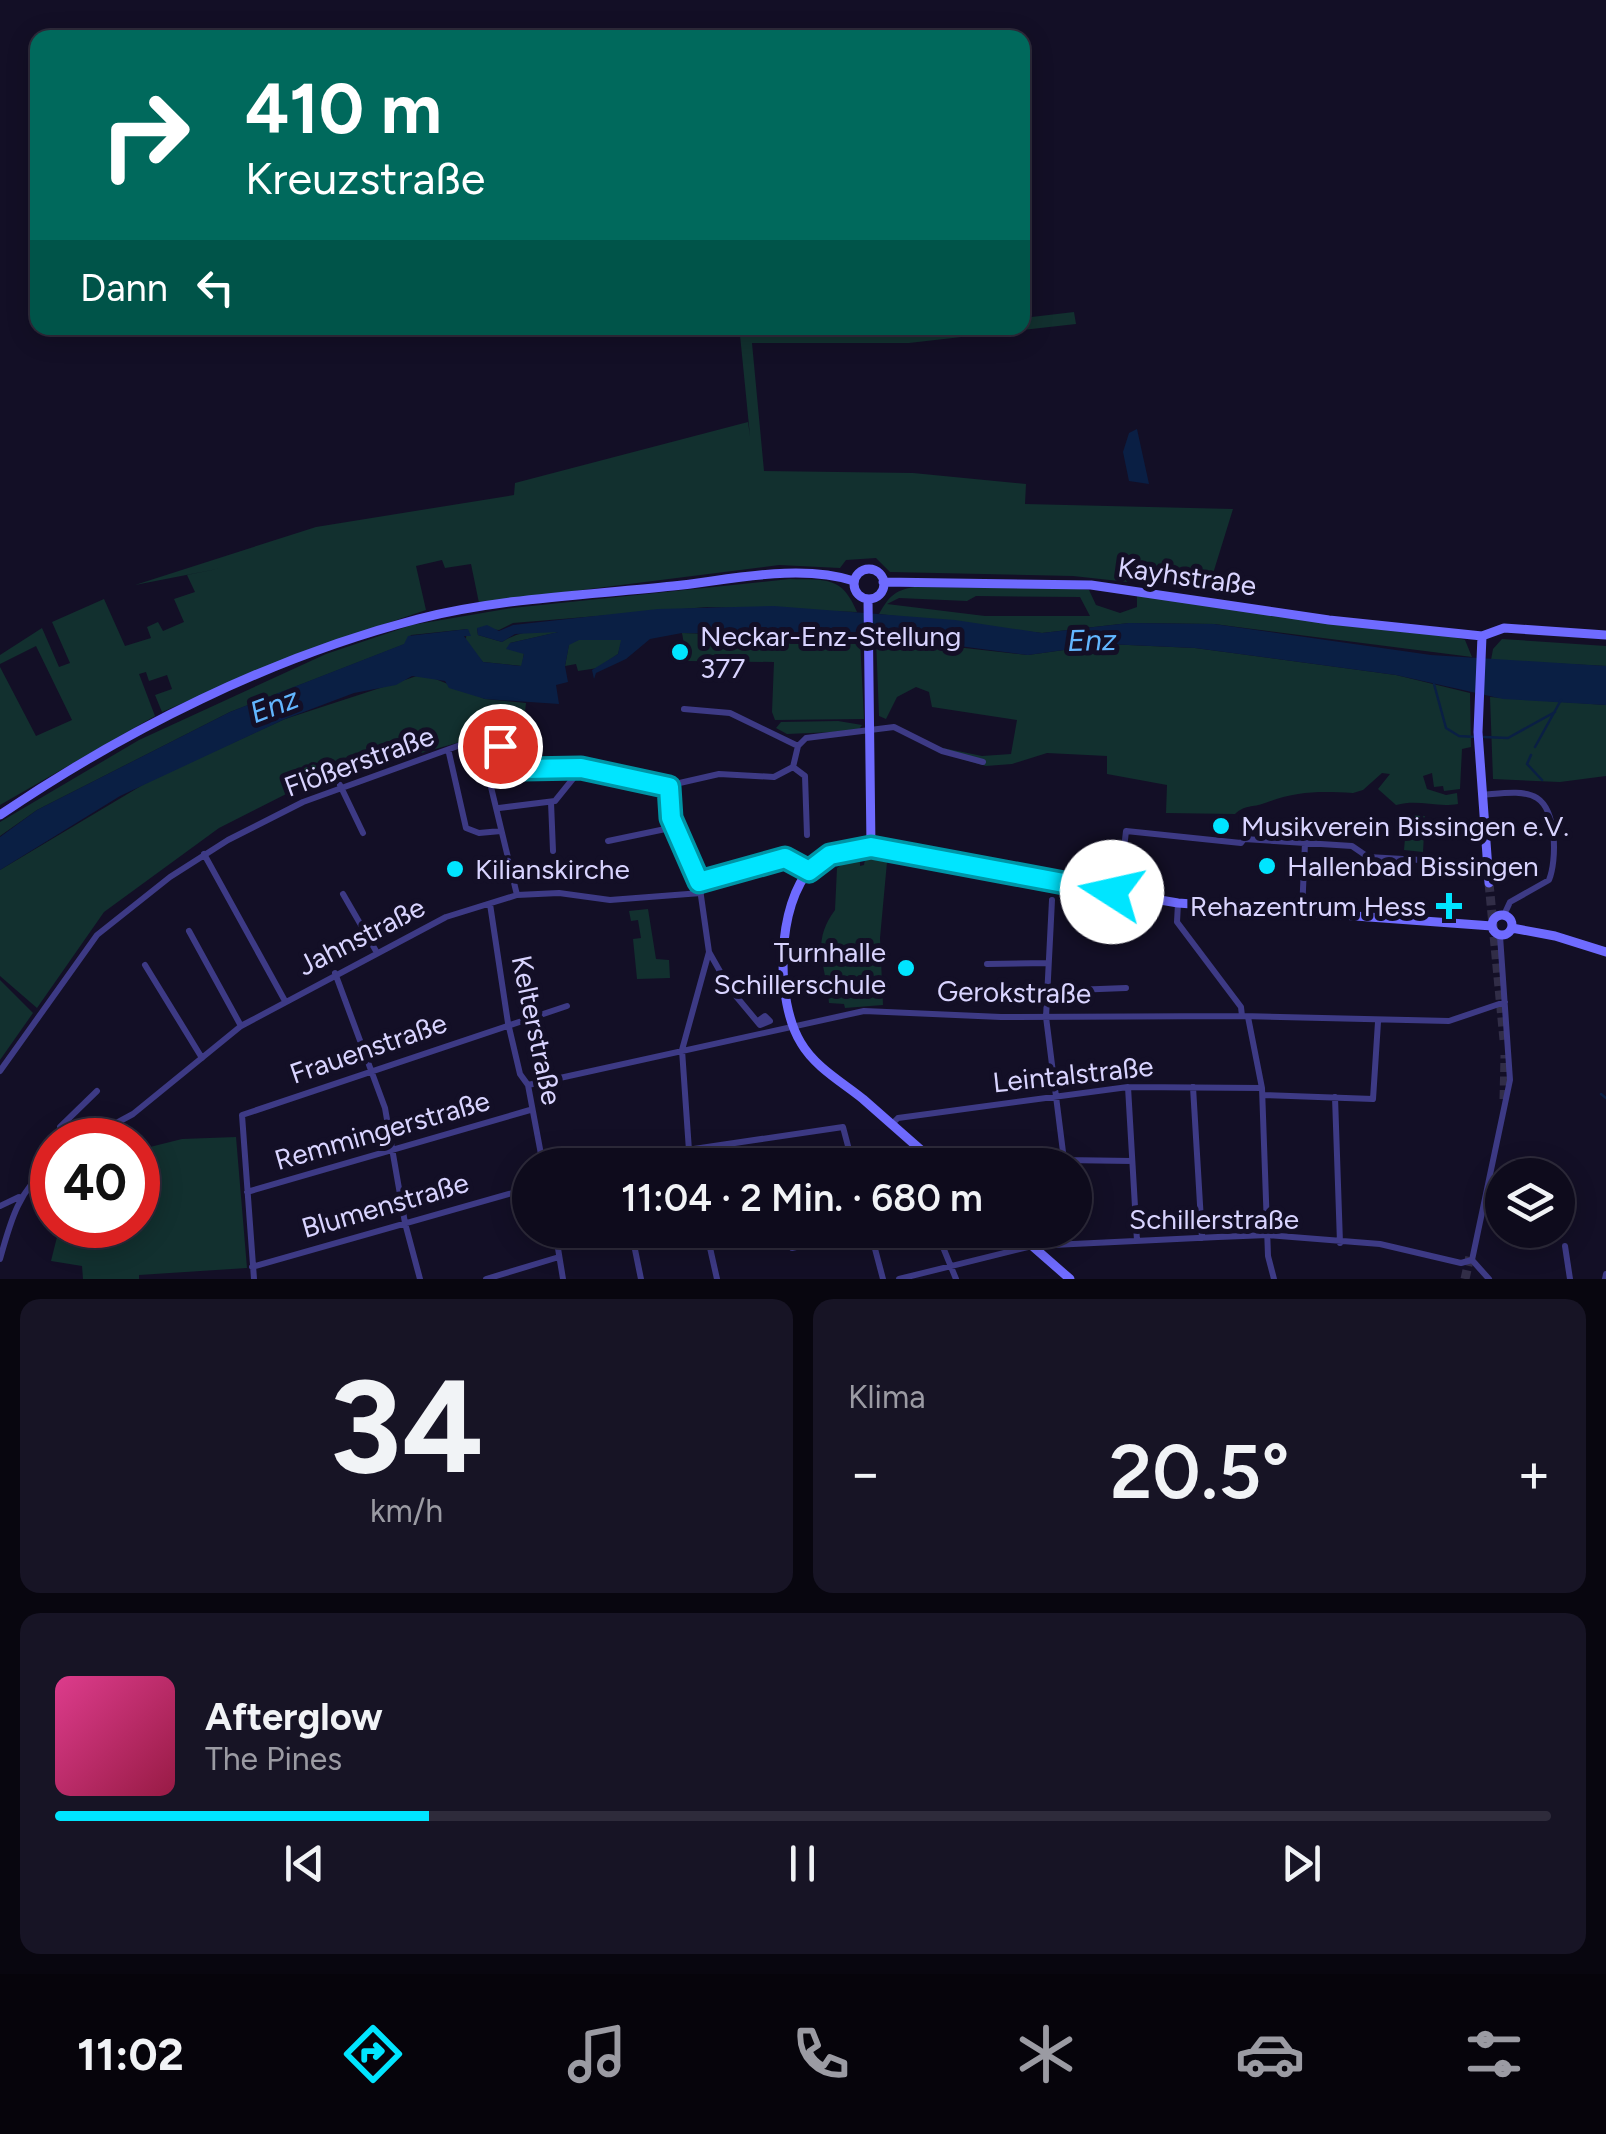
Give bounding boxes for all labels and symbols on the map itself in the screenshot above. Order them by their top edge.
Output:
street label: Kayhstraße [1115,549,1259,603]
place label: Neckar-Enz-Stellung 377 [700,619,961,685]
water label: Enz [1067,621,1117,659]
marker: Neckar-Enz-Stellung 377 [669,641,691,663]
water label: Enz [244,679,304,731]
pin [458,704,543,789]
street label: Flößerstraße [280,718,438,804]
place label: Musikverein Bissingen e.V. [1241,809,1569,843]
marker: Musikverein Bissingen e.V. [1210,815,1232,837]
position arrow [1060,840,1164,944]
place label: Hallenbad Bissingen [1287,849,1539,883]
place label: Kilianskirche [475,852,630,886]
marker: Hallenbad Bissingen [1256,855,1278,877]
marker: Kilianskirche [444,858,466,880]
street label: Jahnstraße [292,889,430,983]
place label: Rehazentrum Hess [1190,889,1426,923]
marker: Rehazentrum Hess [1436,893,1462,919]
place label: Turnhalle Schillerschule [714,935,886,1001]
street label: Kelterstraße [505,952,569,1108]
marker: Turnhalle Schillerschule [895,957,917,979]
street label: Gerokstraße [937,974,1091,1010]
street label: Frauenstraße [285,1005,451,1091]
street label: Leintalstraße [991,1049,1155,1099]
street label: Remmingerstraße [270,1083,494,1177]
speed limit sign: 40 [30,1118,160,1248]
street label: Blumenstraße [298,1165,472,1245]
street label: Schillerstraße [1129,1202,1299,1236]

